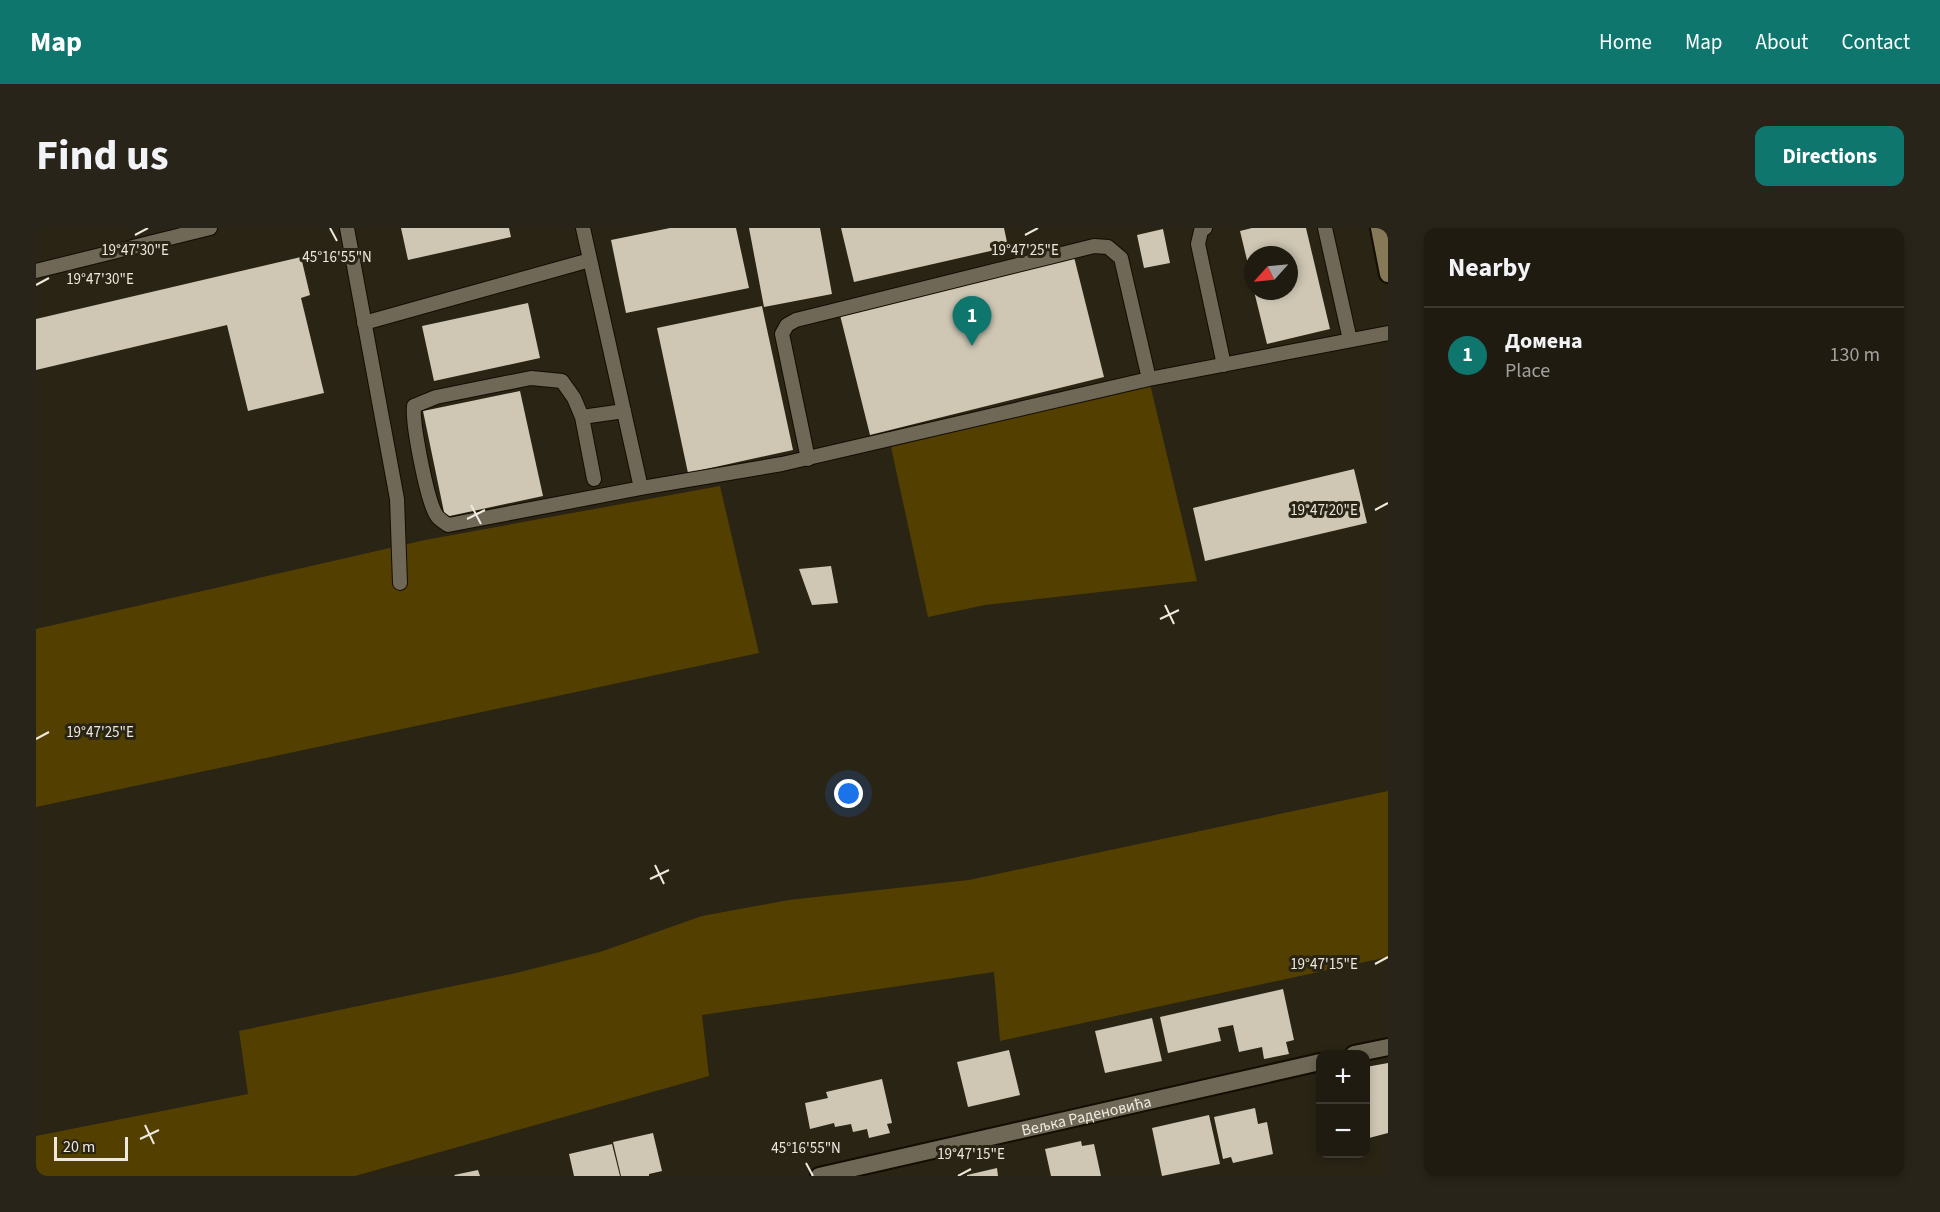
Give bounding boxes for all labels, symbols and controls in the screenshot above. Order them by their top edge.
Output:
text: Map [30,22,82,62]
text: Home [1599,27,1652,57]
text: Map [1685,27,1723,57]
text: About [1756,27,1808,57]
text: Contact [1841,27,1910,57]
text: Find us [36,126,169,186]
button: Directions [1755,126,1904,186]
text: 19°47'30"E [101,240,169,261]
text: 19°47'25"E [991,240,1059,261]
north arrow [1244,246,1298,300]
text: 45°16'55"N [302,247,372,268]
text: Nearby [1448,249,1531,286]
text: 19°47'30"E [66,269,134,290]
pin: 1 [952,296,992,346]
text: Домена [1505,325,1583,357]
text: 1 [1462,341,1473,369]
text: 130 m [1830,341,1880,369]
text: Place [1505,357,1550,385]
text: 19°47'20"E [1290,500,1358,521]
text: 19°47'25"E [66,722,134,743]
your location [834,779,863,808]
text: 19°47'15"E [1290,954,1358,975]
map controls [1316,1050,1370,1158]
button: + [1316,1050,1370,1104]
street label: Вељка Раденовића [1019,1091,1154,1142]
button: − [1316,1104,1370,1158]
scale bar [54,1134,128,1162]
text: 20 m [63,1136,95,1158]
text: 45°16'55"N [771,1138,841,1159]
text: 19°47'15"E [937,1144,1005,1165]

